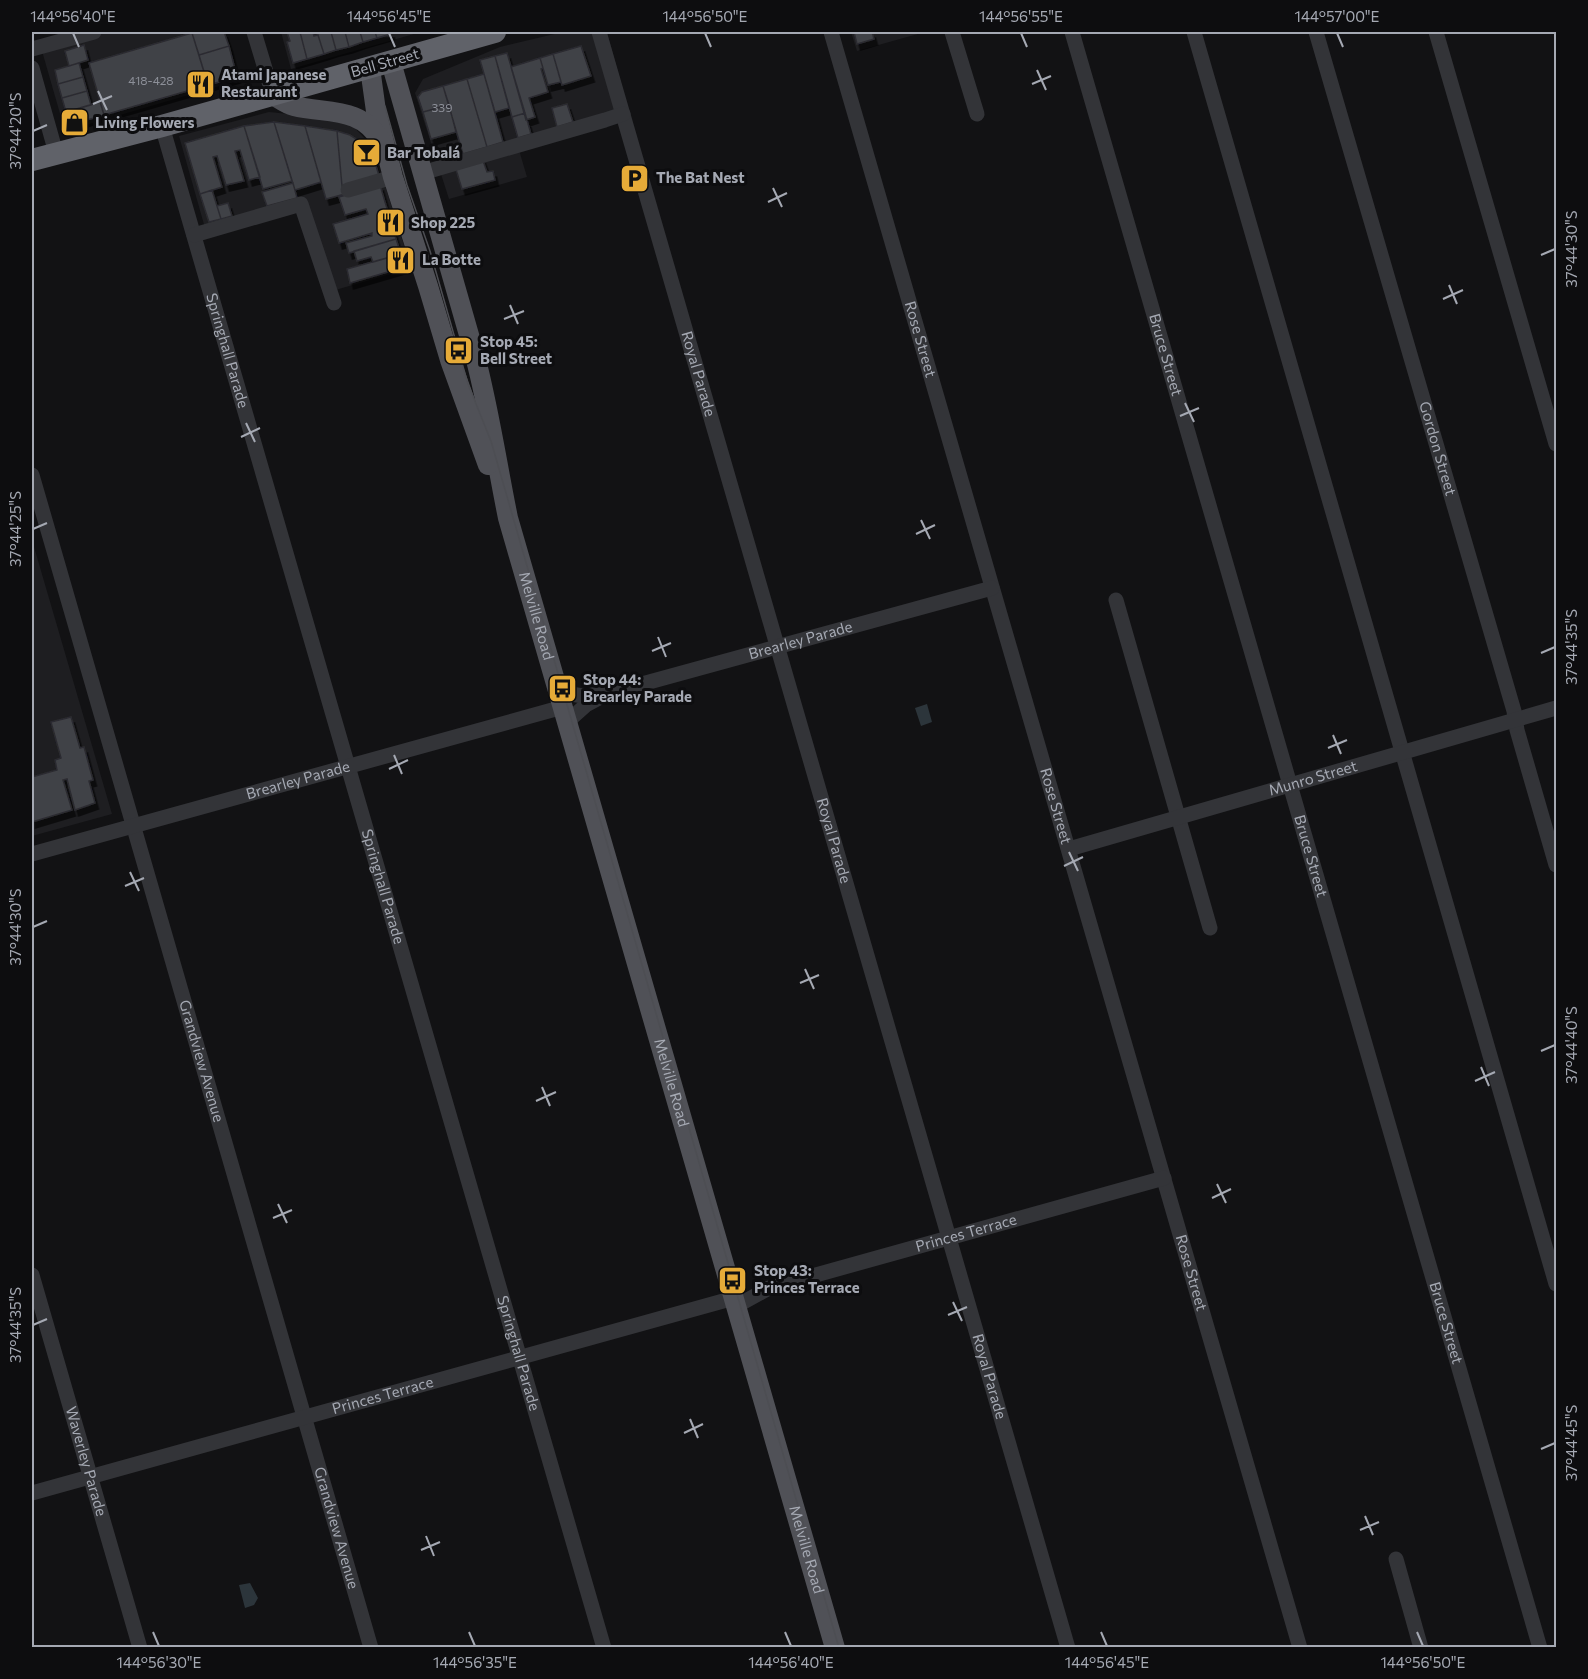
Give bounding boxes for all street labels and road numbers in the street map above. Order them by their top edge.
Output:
street label: Bell Street [348,44,421,80]
street label: Springhall Parade [203,291,253,410]
street label: Rose Street [902,299,941,379]
street label: Bruce Street [1146,311,1187,398]
street label: Royal Parade [678,329,720,418]
street label: Gordon Street [1416,399,1461,498]
street label: Melville Road [516,569,559,662]
street label: Brearley Parade [746,617,854,662]
street label: Brearley Parade [244,756,352,802]
street label: Munro Street [1266,756,1359,799]
street label: Rose Street [1037,766,1076,846]
street label: Royal Parade [814,796,856,885]
street label: Bruce Street [1291,813,1332,899]
street label: Springhall Parade [359,827,409,946]
street label: Grandview Avenue [176,998,229,1124]
street label: Melville Road [651,1036,694,1129]
street label: Princes Terrace [913,1209,1019,1255]
street label: Rose Street [1172,1232,1212,1313]
street label: Bruce Street [1426,1279,1467,1366]
street label: Springhall Parade [494,1293,545,1413]
street label: Royal Parade [969,1331,1011,1421]
street label: Princes Terrace [330,1372,435,1417]
street label: Waverley Parade [63,1404,111,1518]
street label: Grandview Avenue [311,1464,363,1591]
street label: Melville Road [786,1503,829,1596]

